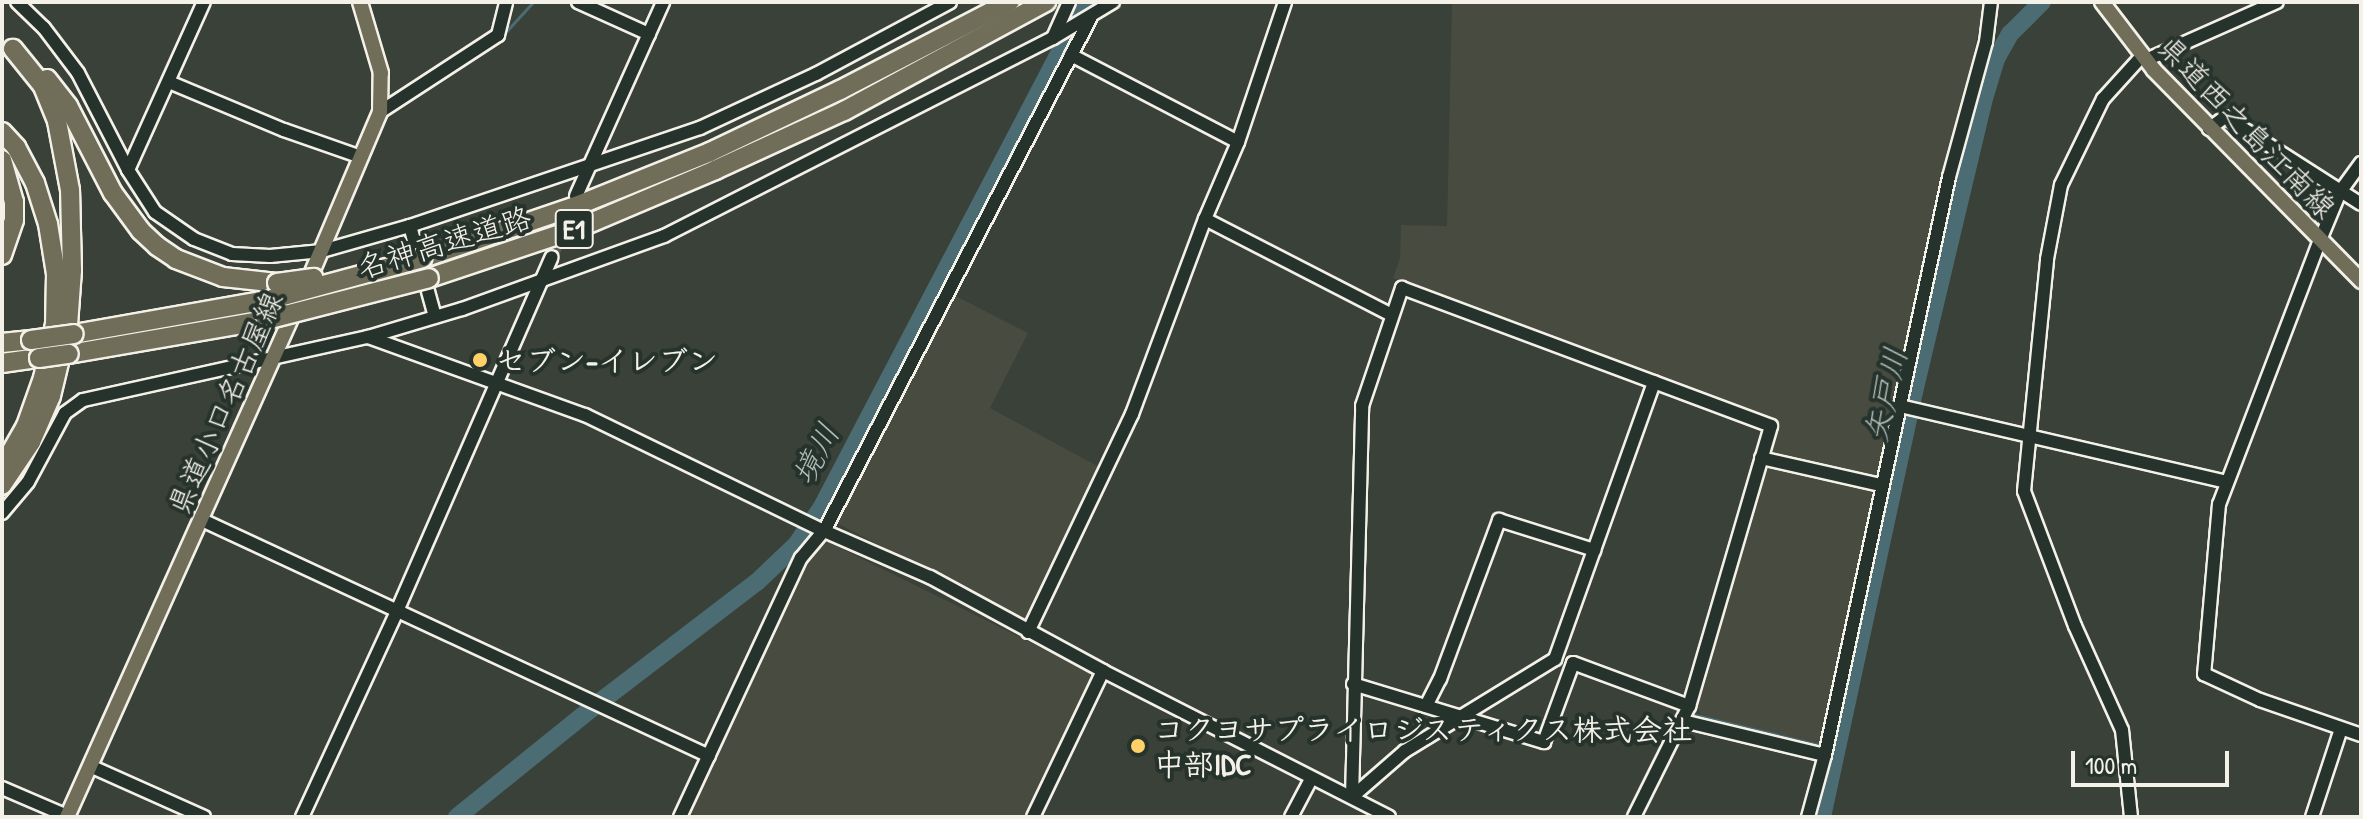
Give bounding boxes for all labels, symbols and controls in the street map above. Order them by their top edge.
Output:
street label: 県道西之島江南線 [2151,28,2343,226]
street label: 名神高速道路 [353,198,535,286]
road number: E1 [554,205,594,253]
street label: 県道小口名古屋線 [160,286,290,520]
place label: セブン-イレブン [496,342,718,378]
water label: 矢戸川 [1856,344,1916,446]
marker: セブン-イレブン [471,351,489,369]
water label: 境川 [784,417,848,491]
place label: コクヨサプライロジスティクス株式会社 中部IDC [1154,711,1694,782]
scale bar [2075,735,2233,785]
marker: コクヨサプライロジスティクス株式会社 中部IDC [1129,737,1147,755]
text: 100 m [2085,749,2137,781]

